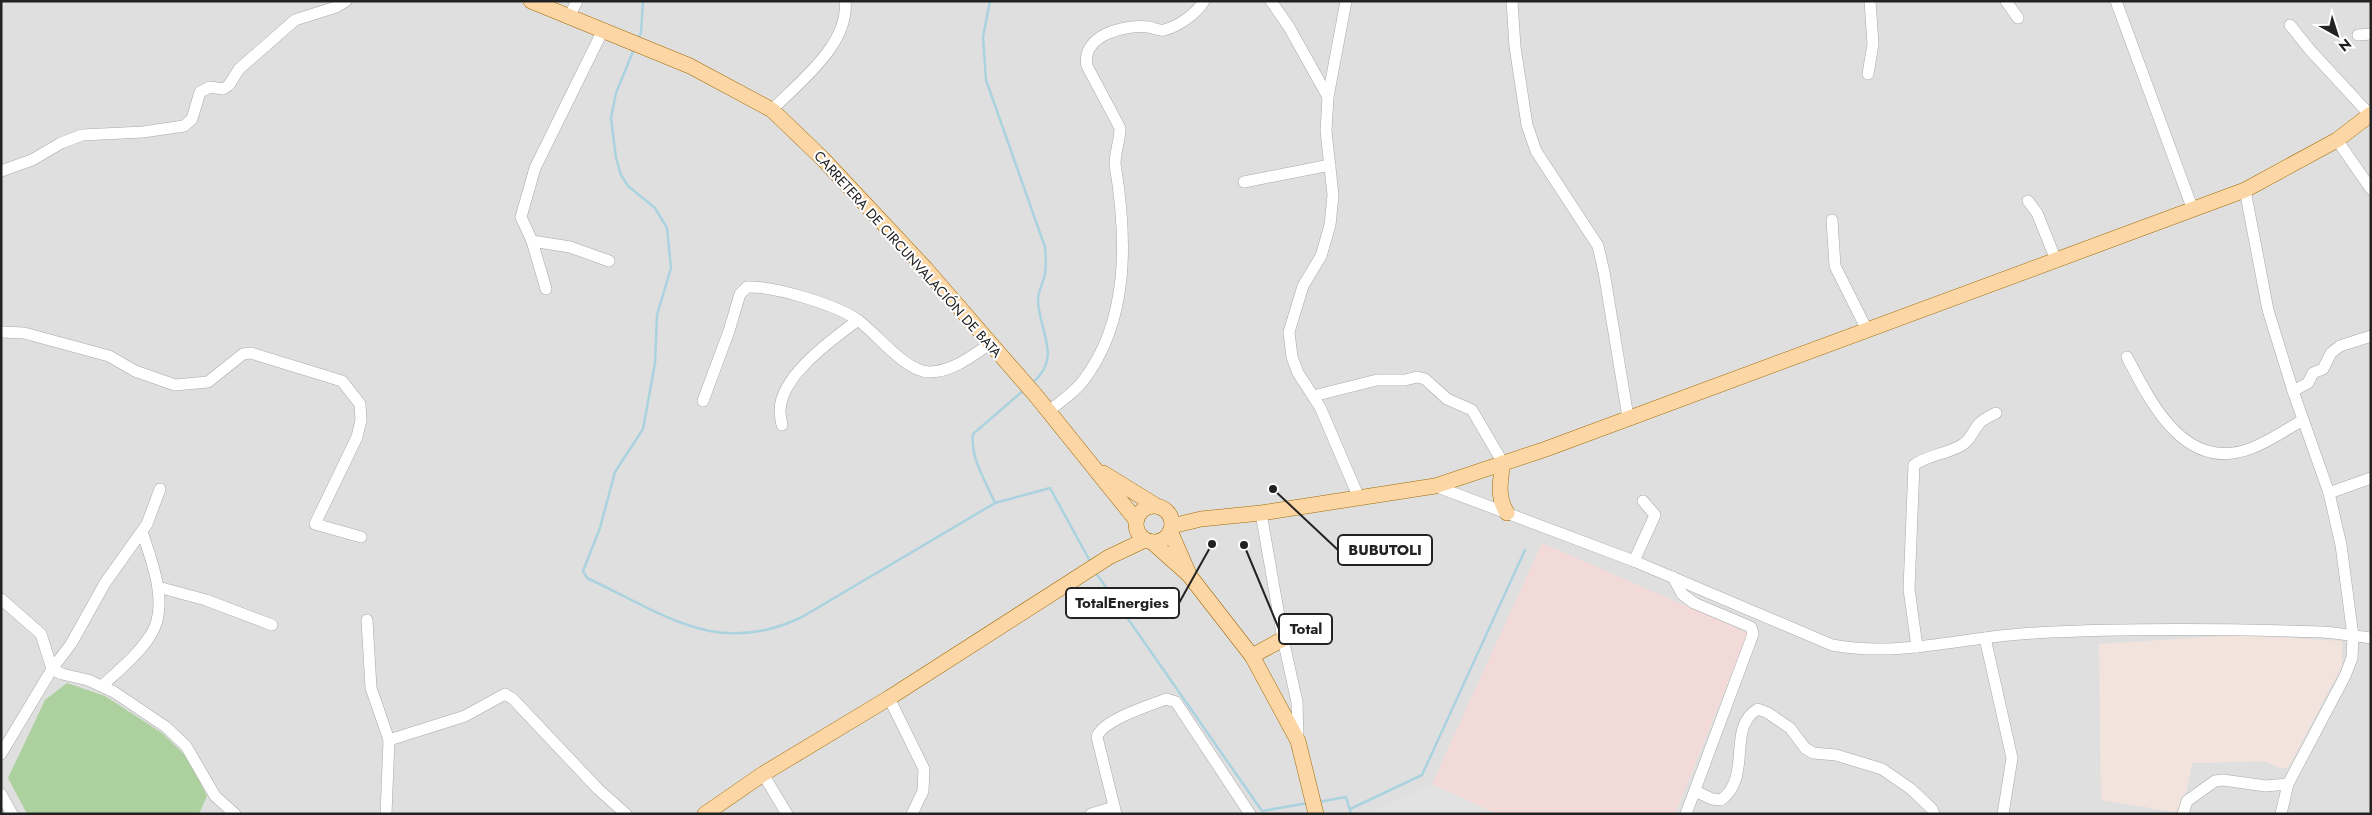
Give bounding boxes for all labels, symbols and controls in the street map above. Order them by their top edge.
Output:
north arrow [2312,10,2362,60]
text: N [2335,34,2356,56]
street label: CARRETERA DE CIRCUNVALACIÓN DE BATA [809,146,1007,362]
callout: BUBUTOLI [1338,535,1432,565]
text: BUBUTOLI [1348,539,1422,561]
callout: TotalEnergies [1066,588,1179,618]
text: TotalEnergies [1075,592,1169,614]
callout: Total [1279,614,1332,644]
text: Total [1290,618,1322,640]

